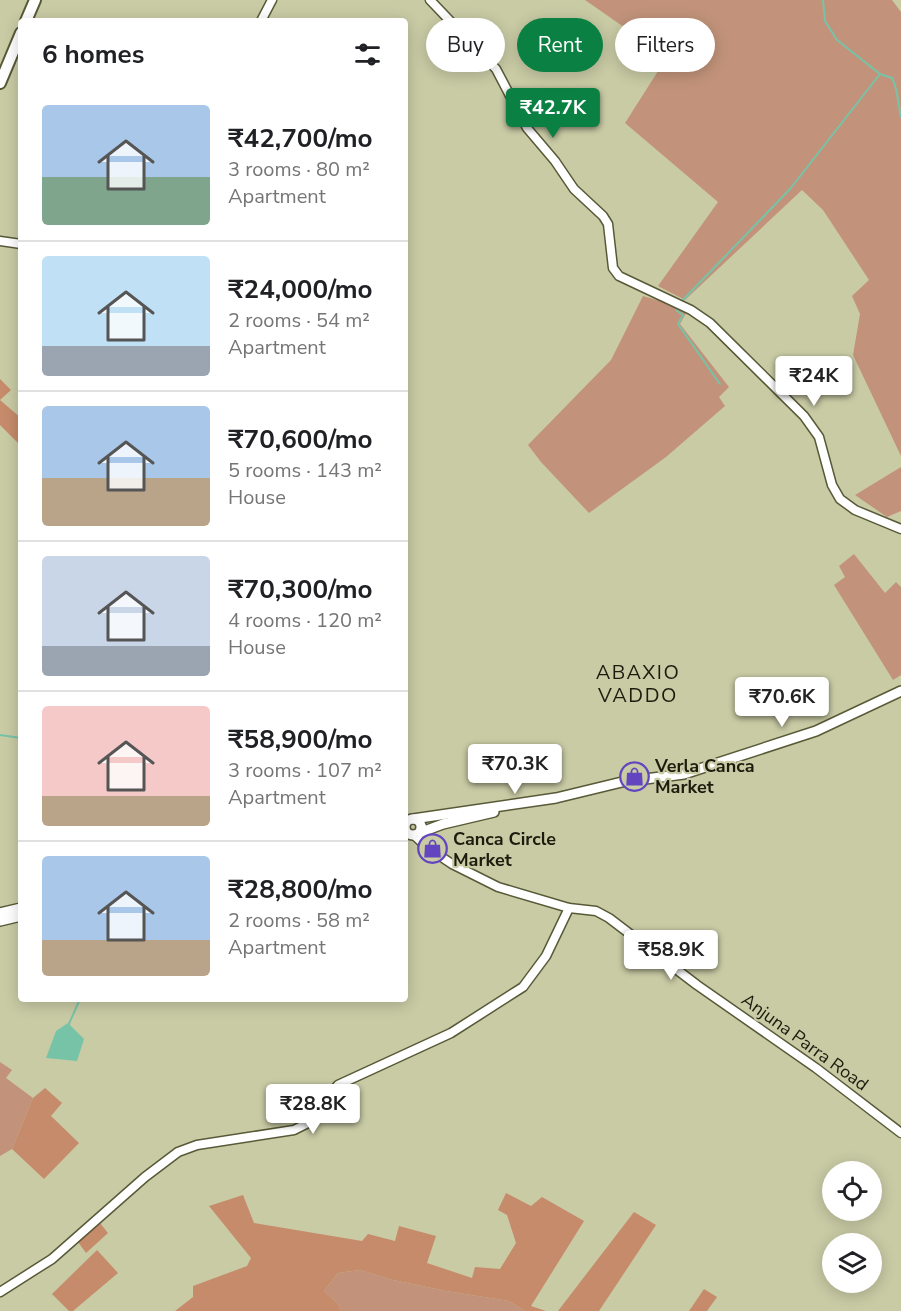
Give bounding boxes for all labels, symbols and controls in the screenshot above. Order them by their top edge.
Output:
chip: Buy [426,18,505,72]
chip: Rent [517,18,603,72]
chip: Filters [615,18,715,72]
text: 6 homes [42,37,144,72]
icon: filters [351,38,384,71]
pin: ₹42.7K [504,88,602,139]
text: ₹42.7K [520,94,586,121]
text: ₹42,700/mo [228,121,372,156]
icon: home [90,129,162,201]
text: 3 rooms · 80 m² [228,156,370,183]
text: Apartment [228,183,326,210]
text: ₹24,000/mo [228,272,372,307]
icon: home [90,280,162,352]
text: 2 rooms · 54 m² [228,307,370,334]
text: Apartment [228,334,326,361]
pin: ₹24K [778,356,850,407]
text: ₹24K [789,362,839,389]
text: ₹70,600/mo [228,422,372,457]
icon: home [90,430,162,502]
text: 5 rooms · 143 m² [228,457,382,484]
text: House [228,484,286,511]
text: ₹70,300/mo [228,572,372,607]
icon: home [90,580,162,652]
text: 4 rooms · 120 m² [228,607,382,634]
text: House [228,634,286,661]
district label: ABAXIO VADDO [596,659,680,709]
pin: ₹70.6K [733,677,831,728]
text: ₹70.6K [749,683,815,710]
text: ₹58,900/mo [228,722,372,757]
icon: home [90,730,162,802]
pin: ₹70.3K [466,744,564,795]
text: ₹70.3K [482,750,548,777]
place label: Verla Canca Market [654,754,755,799]
text: 3 rooms · 107 m² [228,757,382,784]
shop icon: Verla Canca Market [618,760,650,792]
text: Apartment [228,784,326,811]
place label: Canca Circle Market [453,827,556,872]
shop icon: Canca Circle Market [416,833,448,865]
text: ₹28,800/mo [228,872,372,907]
icon: home [90,880,162,952]
text: 2 rooms · 58 m² [228,907,370,934]
pin: ₹58.9K [622,930,720,981]
text: Apartment [228,934,326,961]
text: ₹58.9K [638,936,704,963]
street label: Anjuna Parra Road [737,988,873,1096]
pin: ₹28.8K [264,1084,362,1135]
text: ₹28.8K [280,1090,346,1117]
map controls [822,1161,882,1293]
button: locate [822,1161,882,1221]
button: layers [822,1233,882,1293]

